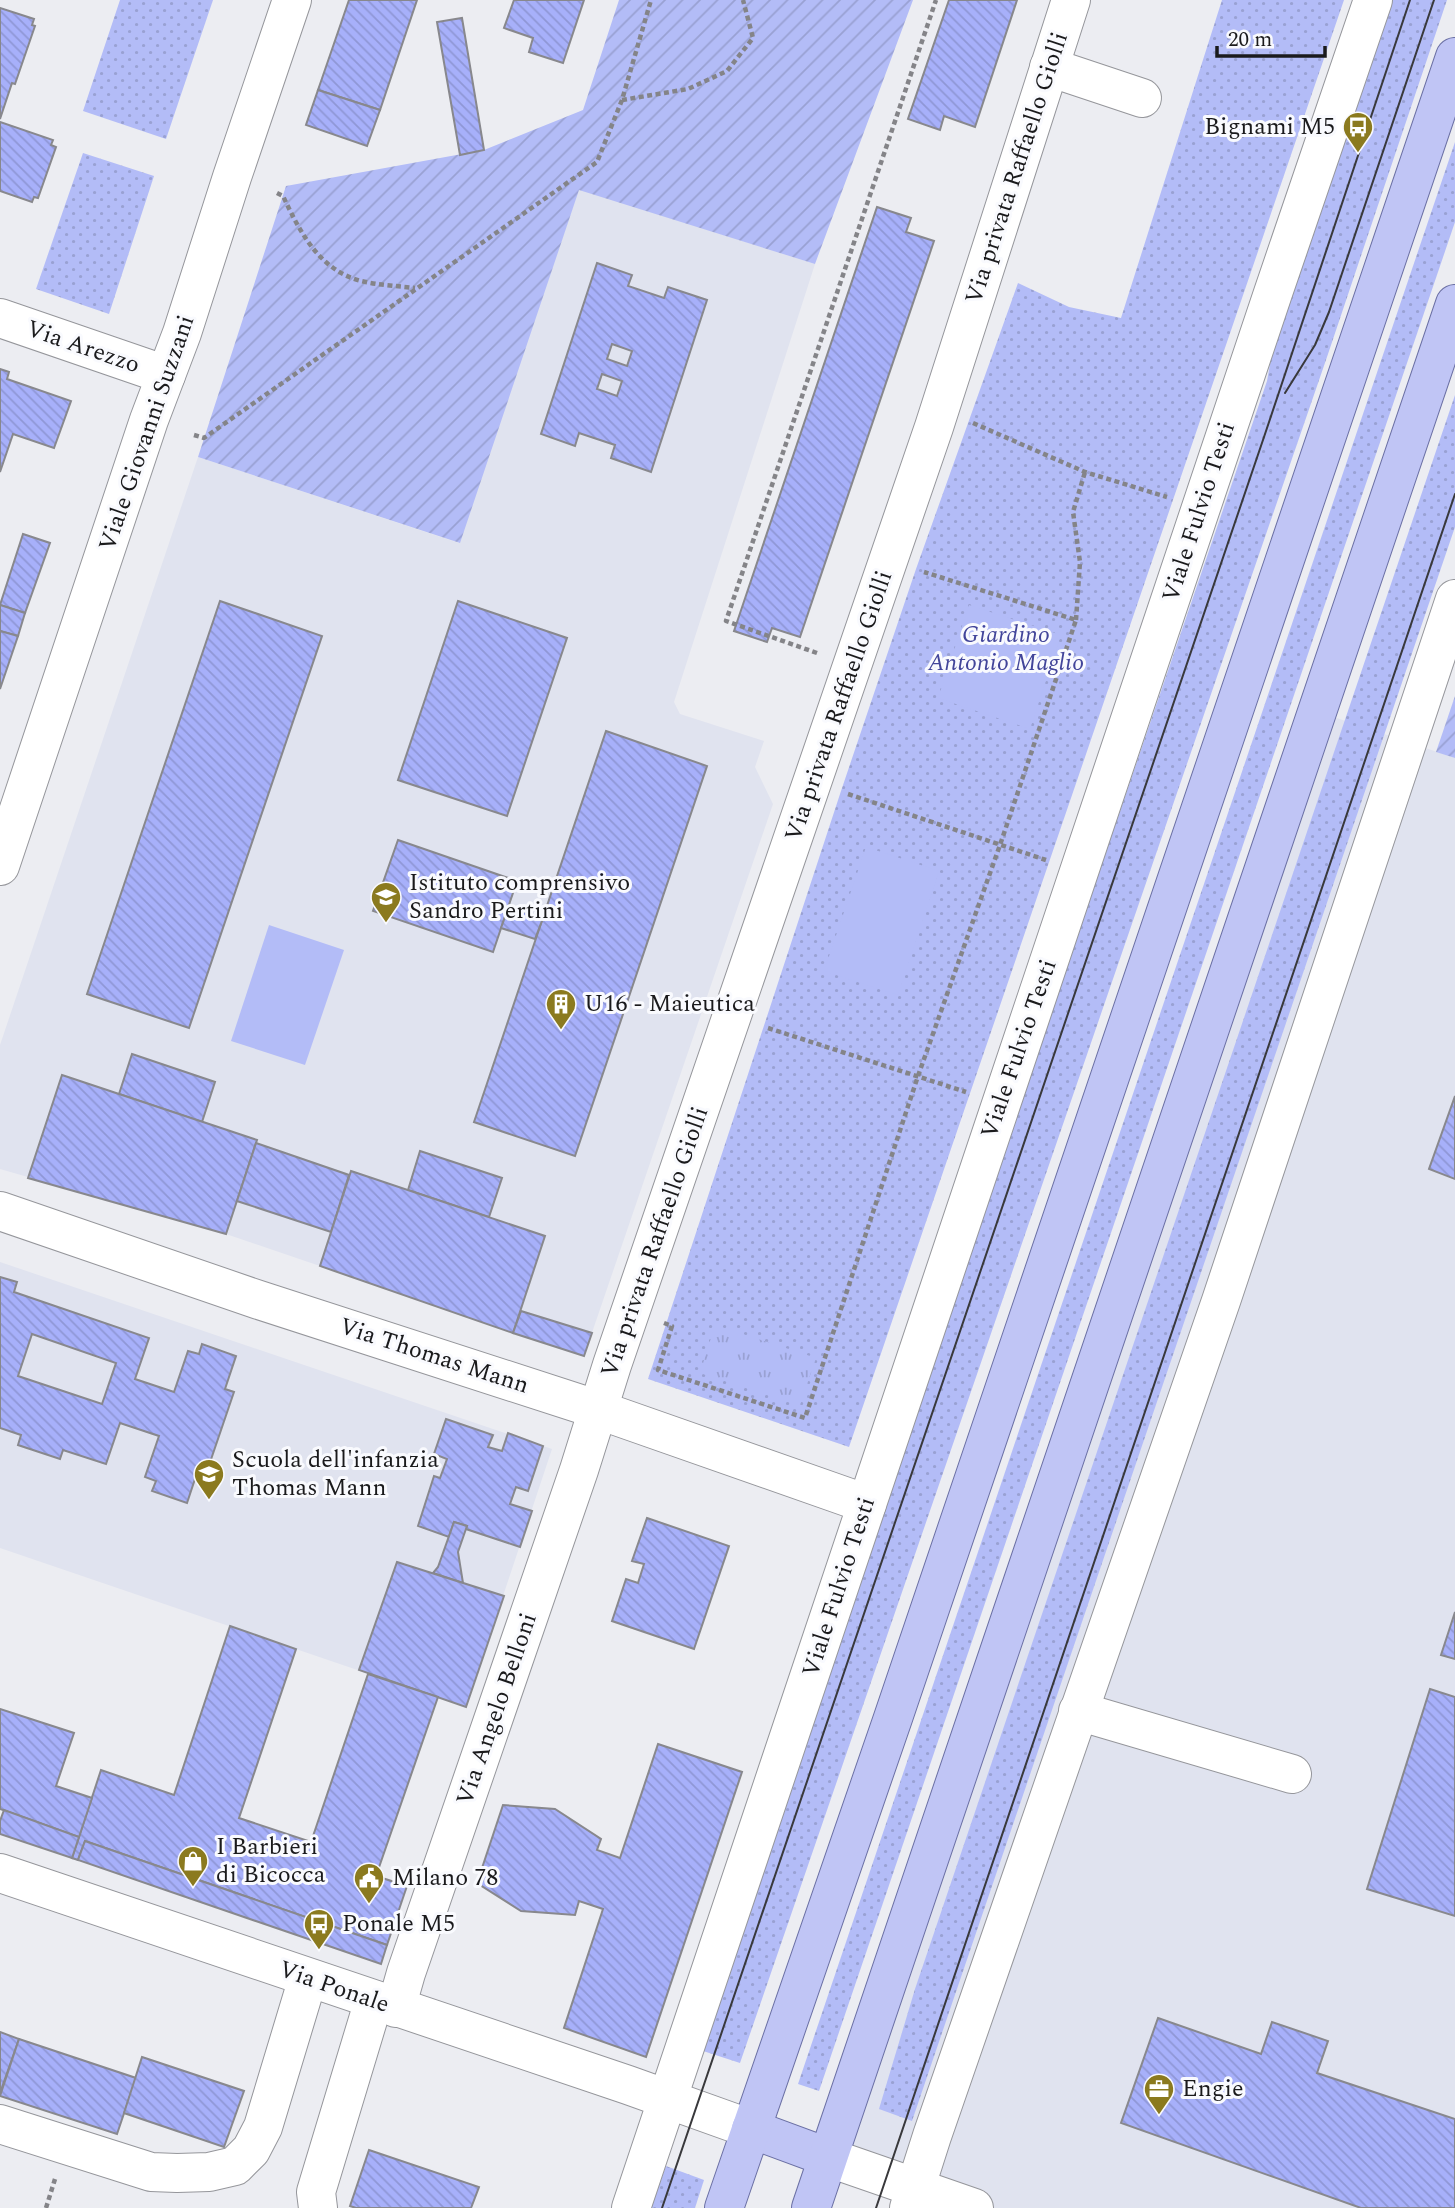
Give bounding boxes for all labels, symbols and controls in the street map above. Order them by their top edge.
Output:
scale bar [1217,14,1326,58]
text: 20 m [1228,24,1272,56]
street label: Via privata Raffaello Giolli [956,27,1078,309]
place label: Bignami M5 [1204,109,1335,145]
bus stop icon: Bignami M5 [1341,110,1375,154]
street label: Viale Giovanni Suzzani [90,310,204,556]
street label: Via Arezzo [21,311,145,383]
street label: Viale Fulvio Testi [1153,417,1245,607]
street label: Via privata Raffaello Giolli [776,566,902,846]
park label: Giardino Antonio Maglio [927,617,1084,681]
place label: Istituto comprensivo Sandro Pertini [409,865,630,929]
school or university icon: Istituto comprensivo Sandro Pertini [369,880,403,924]
street label: Viale Fulvio Testi [971,955,1067,1143]
place label: U16 - Maieutica [584,986,755,1022]
building icon: U16 - Maieutica [544,987,578,1031]
street label: Via privata Raffaello Giolli [592,1102,718,1382]
street label: Via Thomas Mann [335,1308,533,1404]
place label: Scuola dell'infanzia Thomas Mann [232,1442,439,1506]
school or university icon: Scuola dell'infanzia Thomas Mann [192,1457,226,1501]
street label: Viale Fulvio Testi [793,1492,885,1682]
street label: Via Angelo Belloni [447,1608,547,1810]
place label: I Barbieri di Bicocca [216,1829,326,1893]
shop icon: I Barbieri di Bicocca [176,1844,210,1888]
place label: Milano 78 [392,1860,498,1896]
public building icon: Milano 78 [352,1861,386,1905]
place label: Ponale M5 [342,1906,455,1942]
bus stop icon: Ponale M5 [302,1907,336,1951]
street label: Via Ponale [274,1951,394,2023]
place label: Engie [1182,2071,1244,2107]
office icon: Engie [1142,2072,1176,2116]

